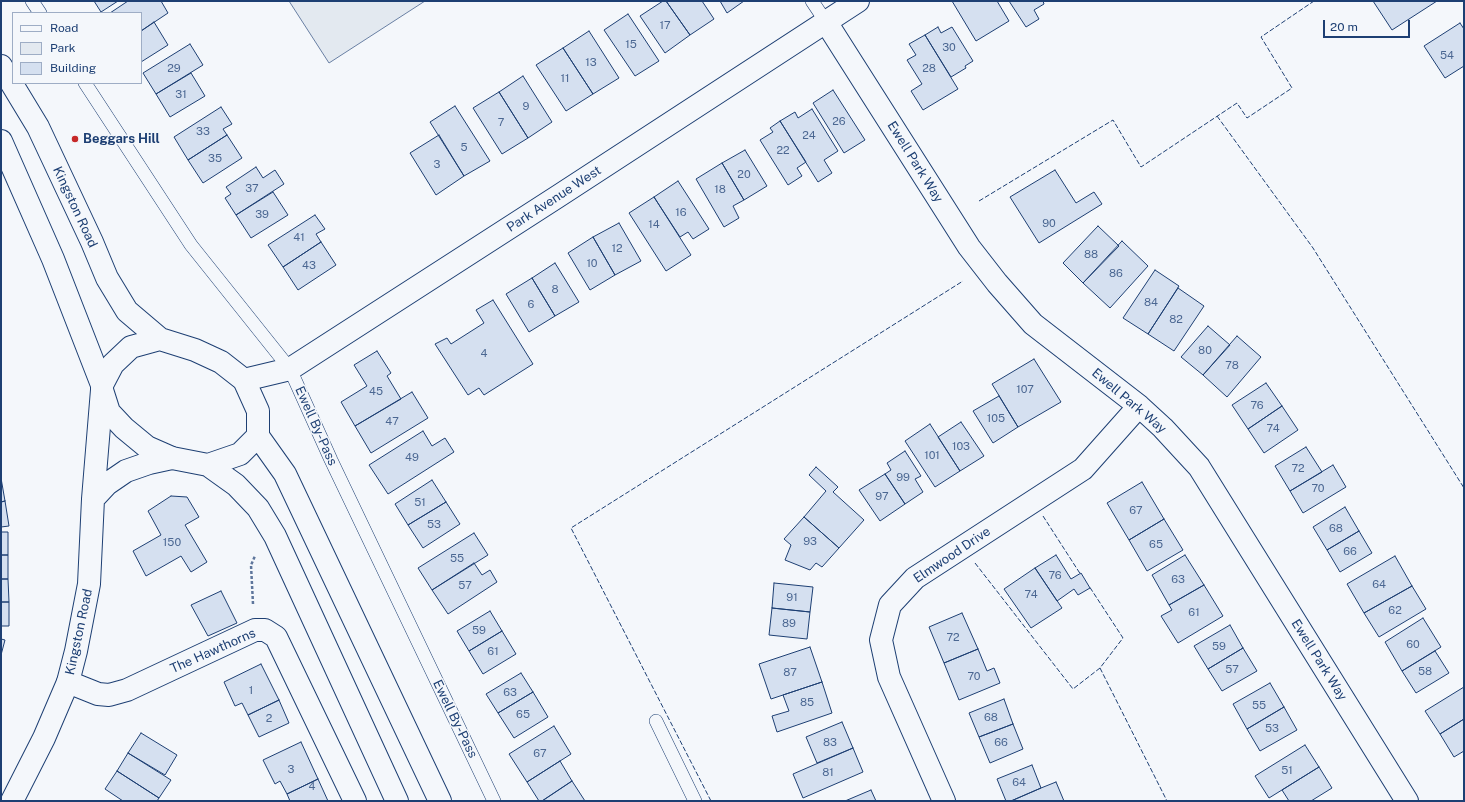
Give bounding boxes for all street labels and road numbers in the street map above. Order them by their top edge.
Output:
street label: Ewell Park Way [884,119,946,205]
street label: Park Avenue West [504,163,604,235]
street label: Kingston Road [49,164,101,250]
street label: Ewell Park Way [1088,365,1170,437]
street label: Ewell By-Pass [292,384,340,468]
street label: Elmwood Drive [911,524,993,586]
street label: Kingston Road [62,588,96,676]
street label: Ewell Park Way [1288,617,1350,703]
street label: The Hawthorns [168,625,258,677]
street label: Ewell By-Pass [429,677,481,761]

